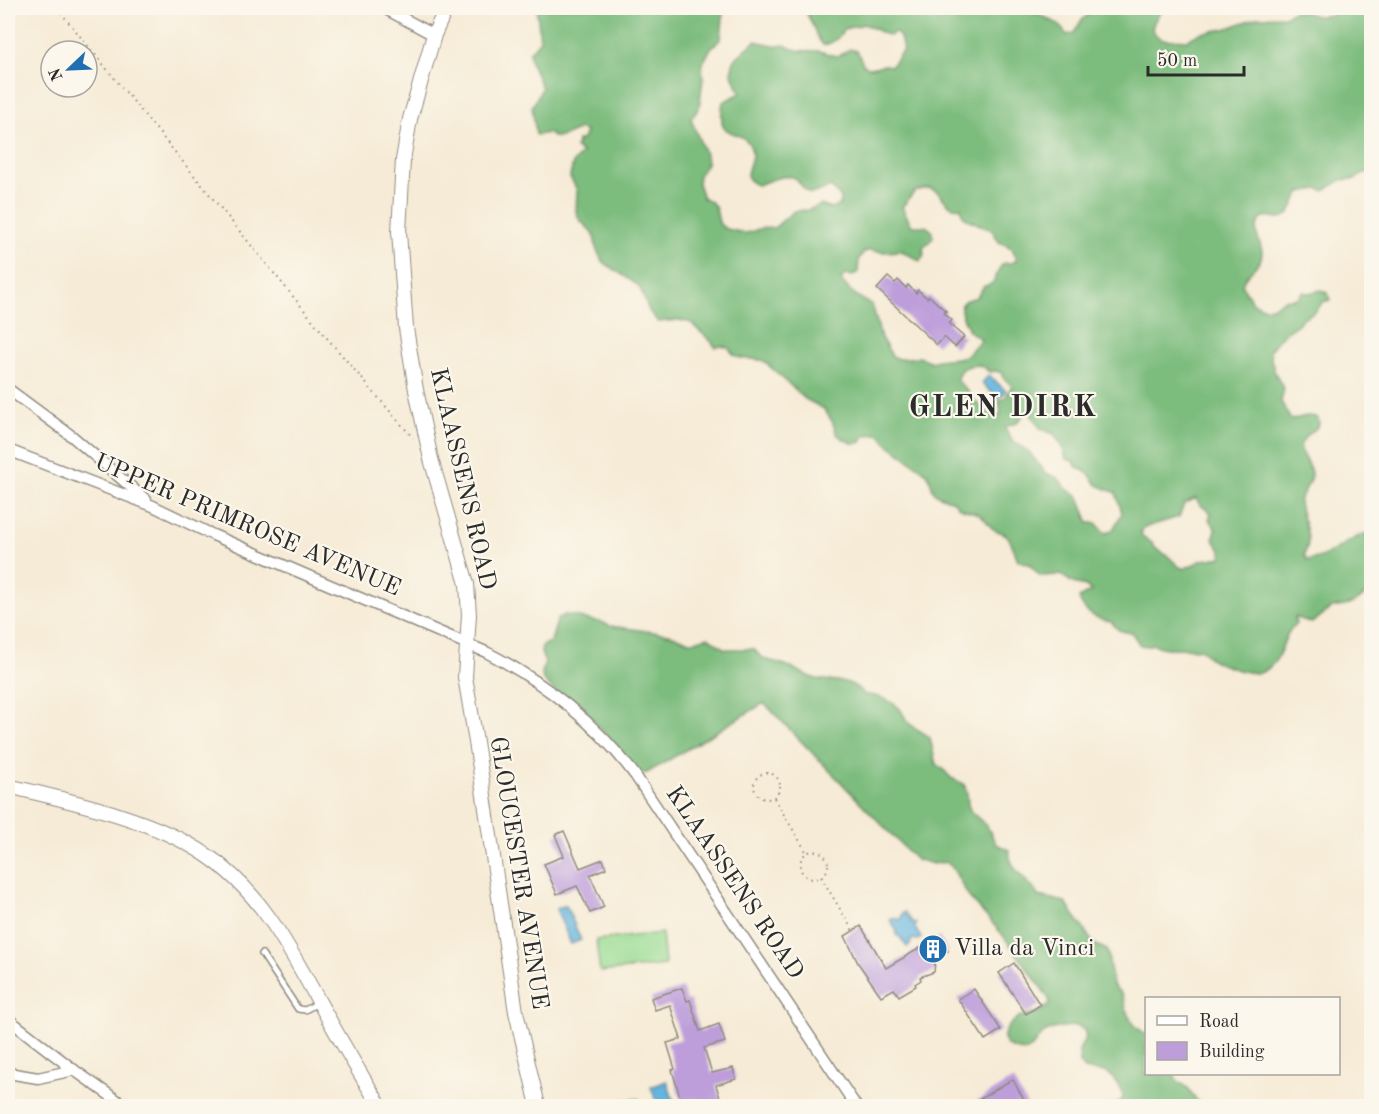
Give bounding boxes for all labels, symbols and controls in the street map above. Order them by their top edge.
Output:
north arrow [39,39,99,99]
scale bar [1148,39,1244,77]
text: 50 m [1157,52,1197,70]
text: N [47,65,67,83]
street label: KLAASSENS ROAD [425,366,499,592]
district label: GLEN DIRK [909,393,1098,423]
street label: UPPER PRIMROSE AVENUE [90,450,404,602]
street label: GLOUCESTER AVENUE [485,735,551,1011]
street label: KLAASSENS ROAD [661,782,807,984]
building icon: Villa da Vinci [917,933,949,965]
place label: Villa da Vinci [954,937,1094,961]
legend [1145,997,1340,1075]
text: Road [1199,1013,1239,1031]
text: Building [1199,1043,1265,1061]

